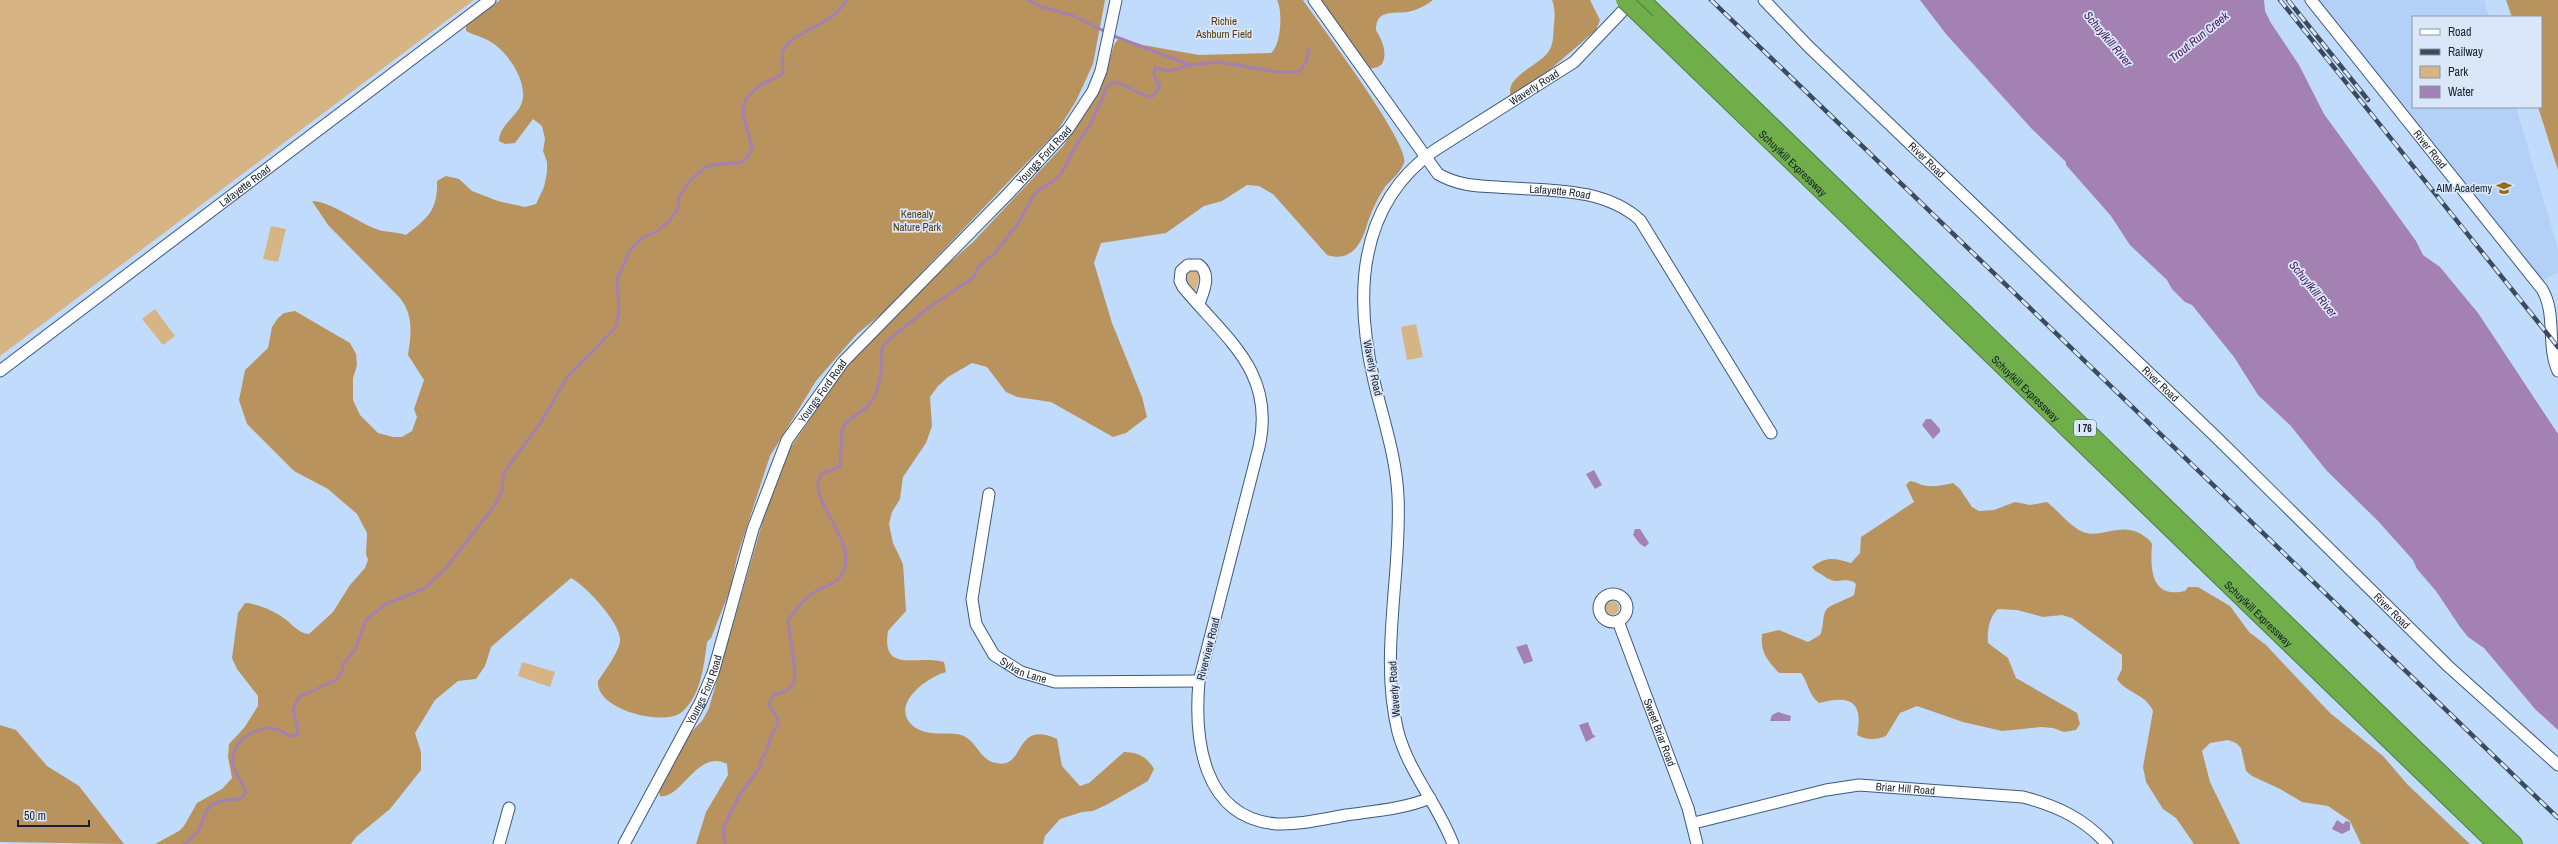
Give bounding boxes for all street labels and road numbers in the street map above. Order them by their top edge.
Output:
street label: Waverly Road [1507,66,1562,108]
street label: Youngs Ford Road [1013,123,1074,187]
street label: Schuylkill Expressway [1756,127,1830,200]
street label: River Road [2411,127,2450,171]
street label: River Road [1905,139,1948,181]
street label: Lafayette Road [216,162,273,210]
street label: Lafayette Road [1529,182,1592,202]
street label: Waverly Road [1360,339,1386,397]
street label: Schuylkill Expressway [1989,352,2063,425]
street label: Youngs Ford Road [795,356,850,425]
street label: River Road [2139,363,2182,405]
road number: I 76 [2074,420,2096,436]
street label: Schuylkill Expressway [2221,578,2296,650]
street label: River Road [2371,590,2413,632]
street label: Riverview Road [1193,616,1223,682]
street label: Youngs Ford Road [683,653,725,727]
street label: Sylvan Lane [998,654,1048,686]
street label: Waverly Road [1385,660,1403,718]
street label: Sweet Briar Road [1641,697,1679,768]
street label: Briar Hill Road [1875,779,1936,798]

